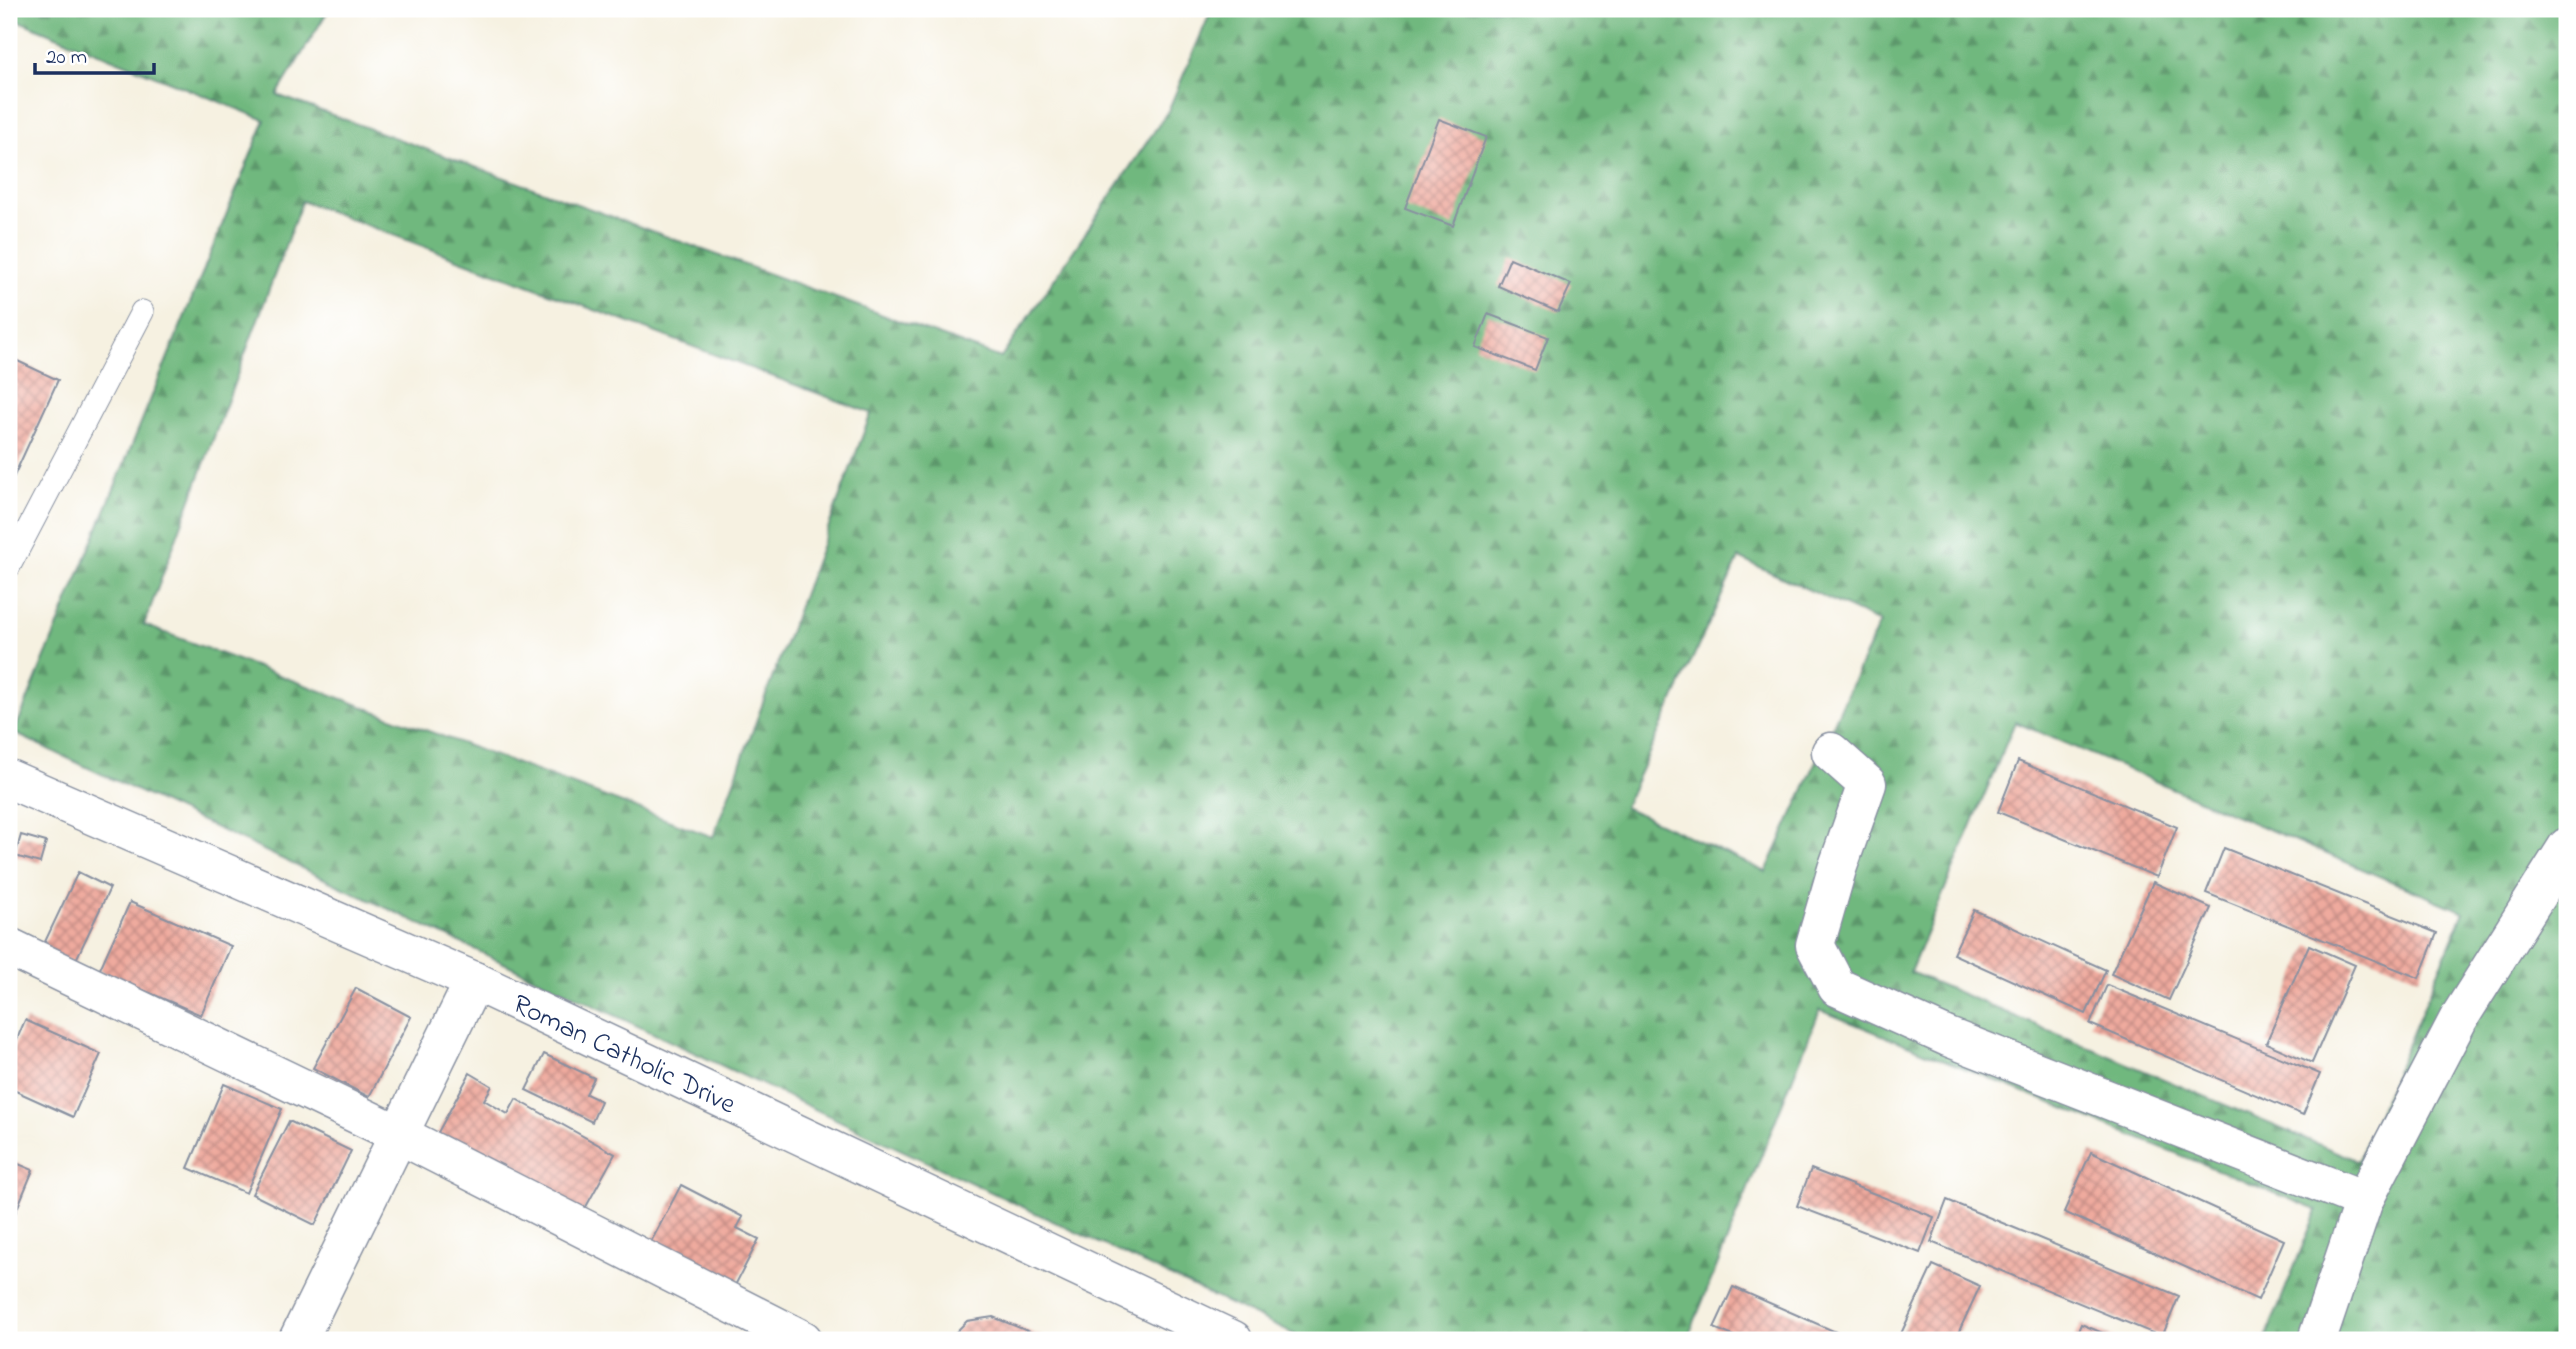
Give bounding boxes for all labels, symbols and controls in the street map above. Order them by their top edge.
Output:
scale bar [35,32,154,76]
text: 20 m [46,43,87,73]
street label: Roman Catholic Drive [505,985,742,1126]

